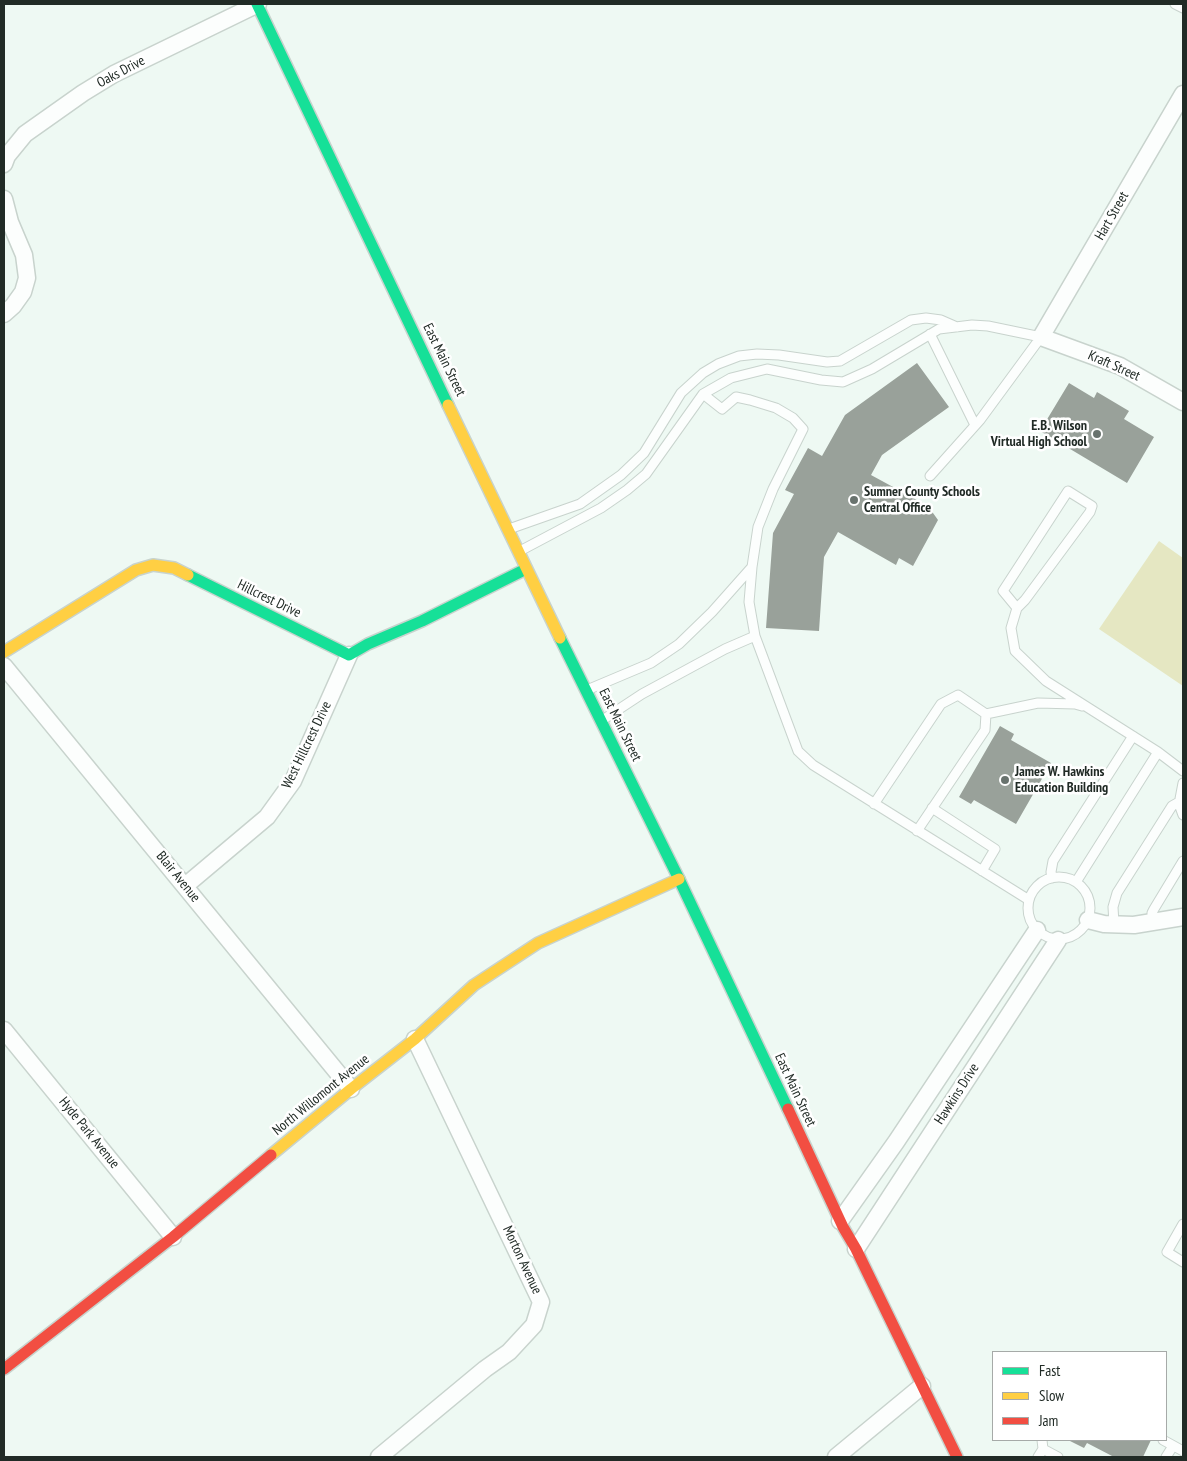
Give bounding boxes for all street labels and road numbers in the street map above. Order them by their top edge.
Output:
street label: Oaks Drive [94,52,148,92]
street label: Hart Street [1091,189,1133,243]
street label: East Main Street [419,321,469,399]
street label: Kraft Street [1085,347,1143,385]
street label: Hillcrest Drive [234,576,304,622]
street label: East Main Street [595,686,645,764]
street label: West Hillcrest Drive [279,699,335,791]
street label: Blair Avenue [152,848,204,906]
street label: North Willomont Avenue [269,1051,373,1139]
street label: East Main Street [771,1051,819,1129]
street label: Hawkins Drive [931,1060,983,1128]
street label: Hyde Park Avenue [55,1094,123,1172]
street label: Morton Avenue [499,1223,545,1297]

